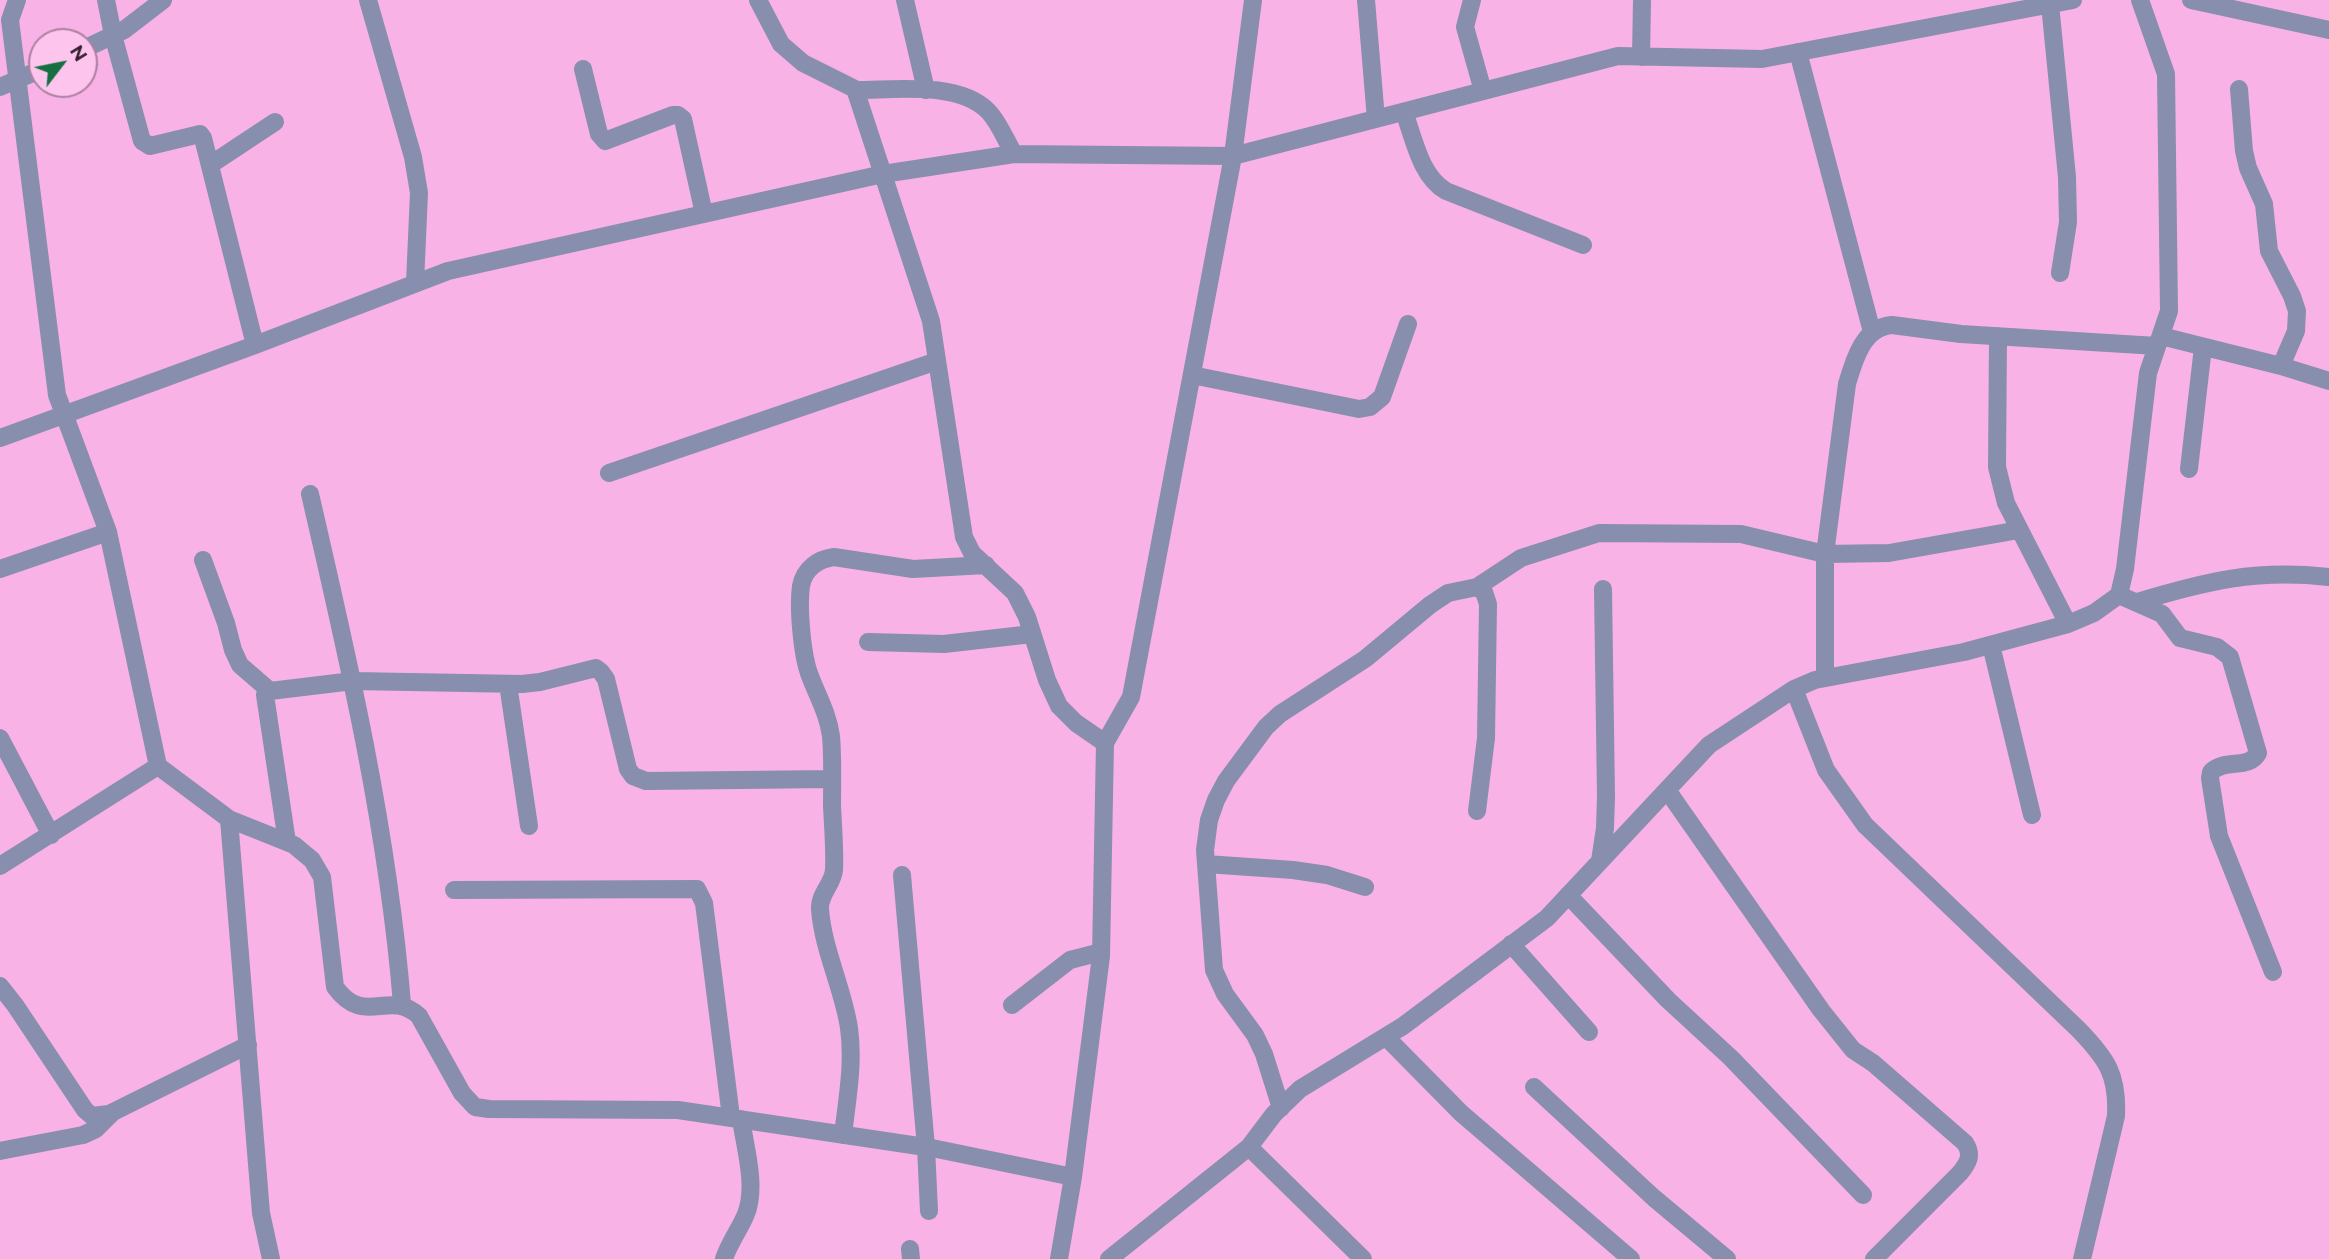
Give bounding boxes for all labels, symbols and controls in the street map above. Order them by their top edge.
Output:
north arrow [28,28,98,98]
text: N [66,41,92,65]

